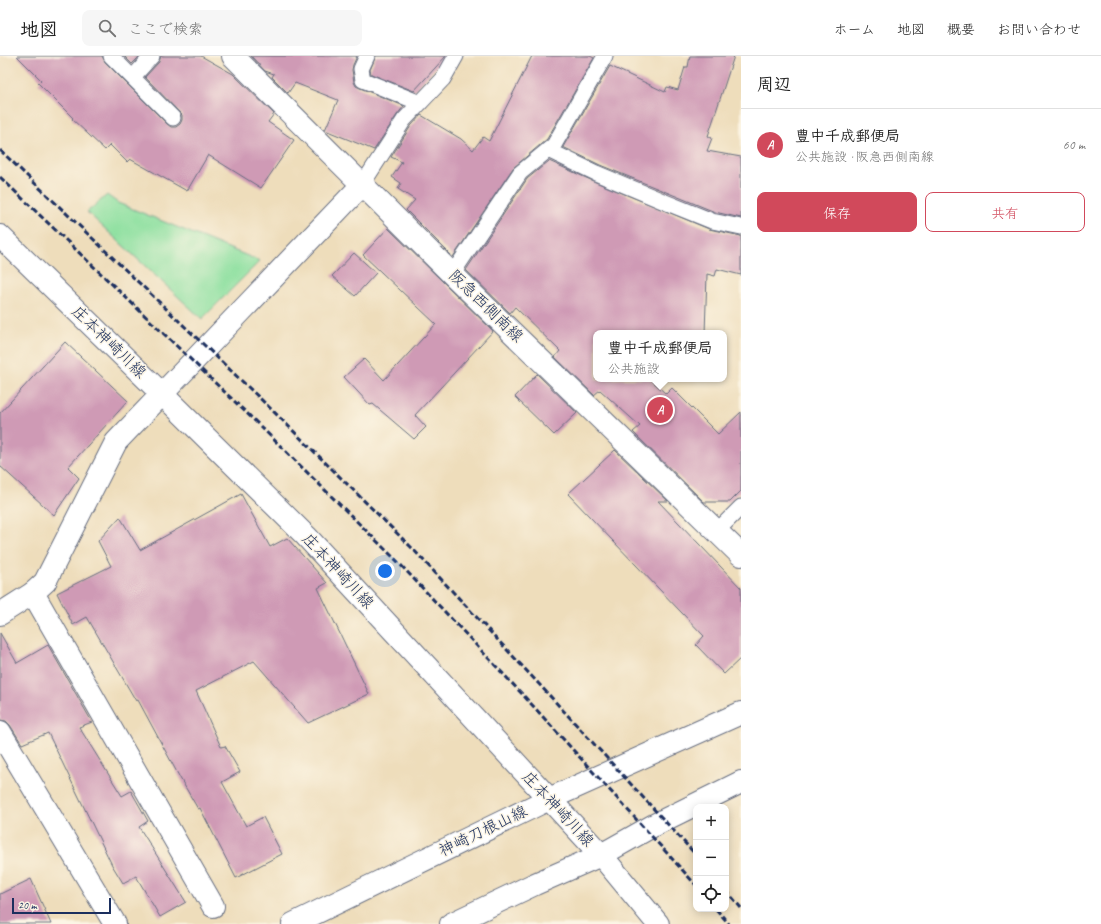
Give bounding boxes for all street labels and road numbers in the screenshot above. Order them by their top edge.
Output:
street label: 阪急西側南線 [445,265,527,347]
street label: 庄本神崎川線 [68,301,150,383]
street label: 庄本神崎川線 [298,529,378,613]
street label: 庄本神崎川線 [518,767,598,851]
street label: 神崎刀根山線 [435,801,531,861]

